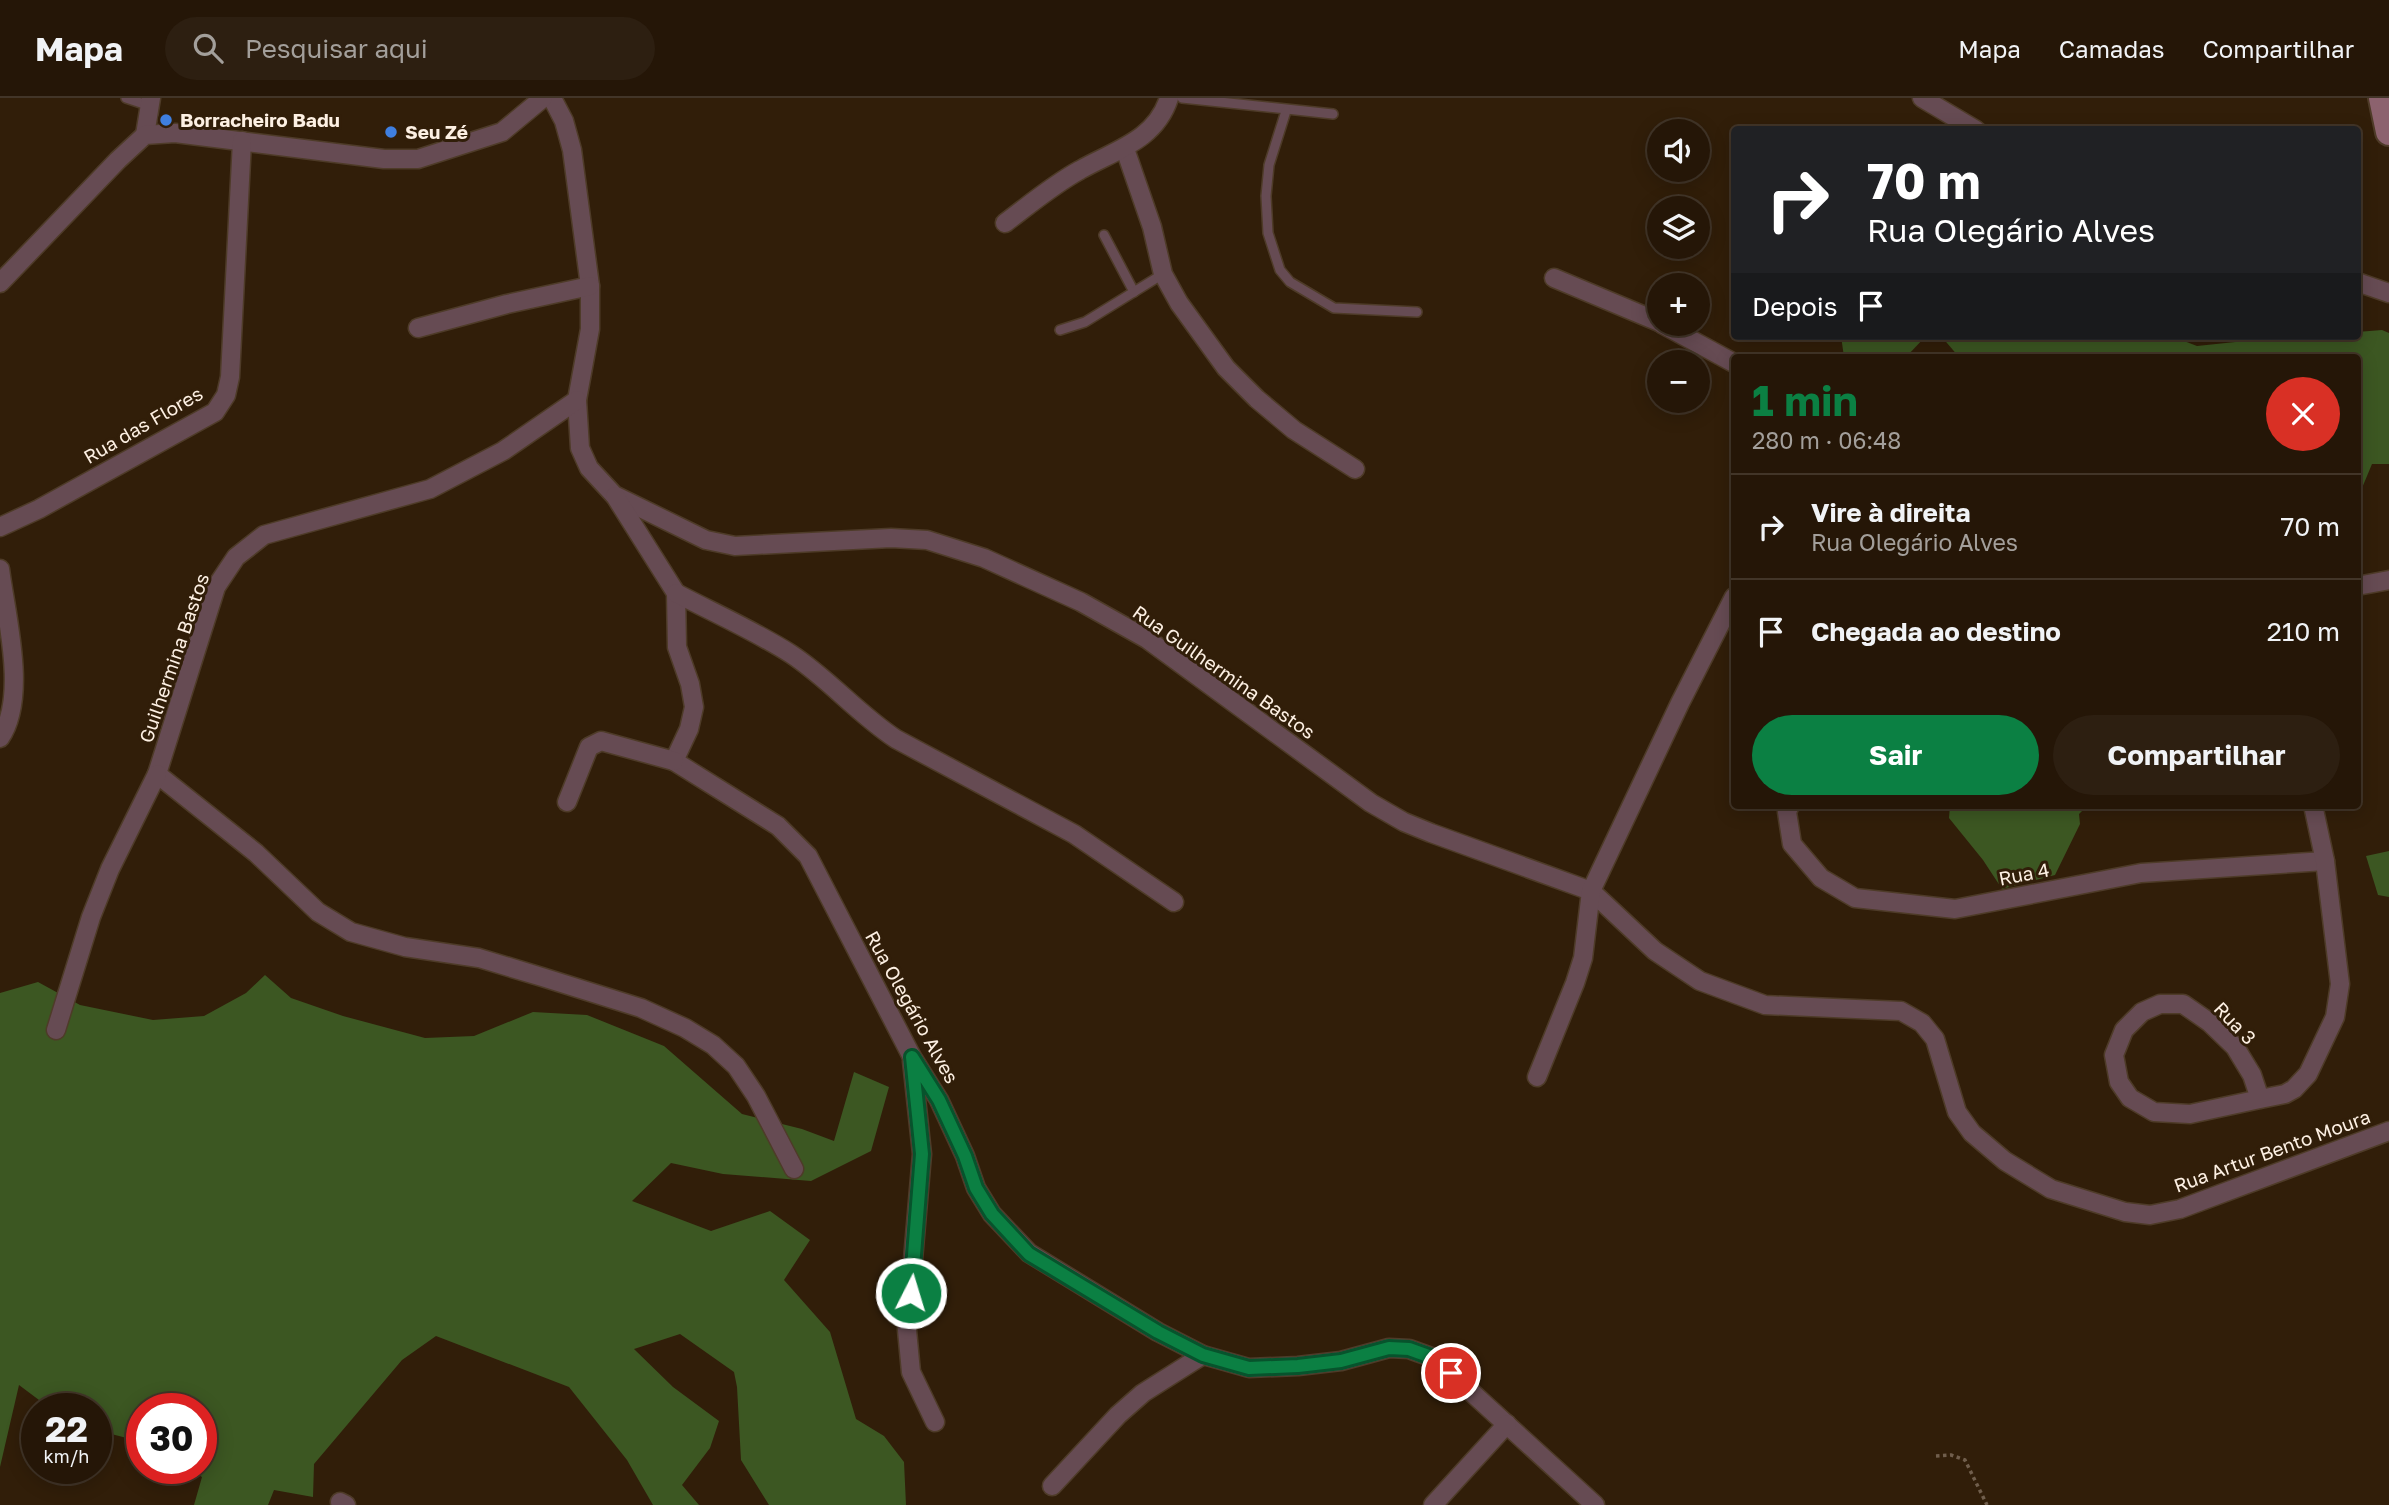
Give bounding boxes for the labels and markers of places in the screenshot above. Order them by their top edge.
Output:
place label: Borracheiro Badu [180,108,340,131]
marker: Borracheiro Badu [158,112,174,128]
place label: Seu Zé [405,120,468,143]
marker: Seu Zé [383,124,399,140]
pin [1421,1343,1481,1403]

